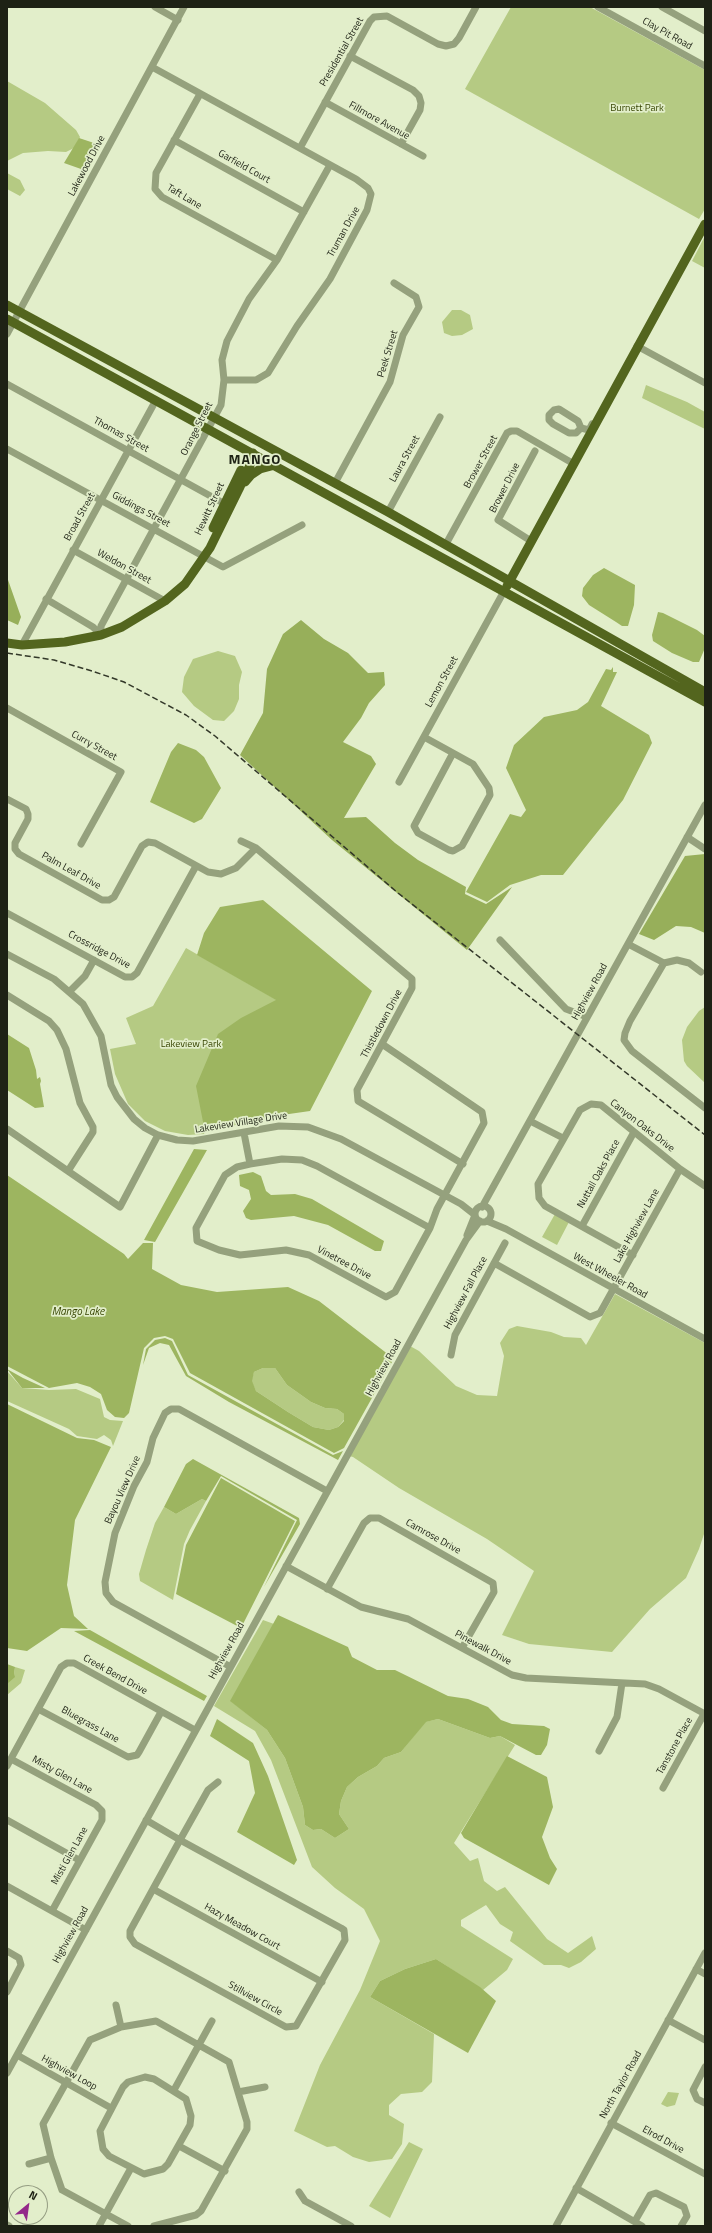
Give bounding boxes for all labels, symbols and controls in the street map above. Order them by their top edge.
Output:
street label: Presidential Street [317,15,367,89]
street label: Clay Pit Road [640,15,694,53]
street label: Fillmore Avenue [347,99,411,143]
park label: Burnett Park [610,103,664,115]
street label: Lakewood Drive [66,134,108,198]
street label: Garfield Court [216,148,272,186]
street label: Taft Lane [164,182,204,212]
street label: Truman Drive [325,205,363,259]
street label: Peek Street [375,329,401,379]
street label: Orange Street [178,400,216,458]
street label: Thomas Street [91,415,151,455]
street label: Brower Street [461,433,501,491]
street label: Laura Street [387,434,423,484]
district label: MANGO [229,453,281,469]
street label: Brower Drive [487,461,523,515]
street label: Hewitt Street [193,481,227,537]
street label: Giddings Street [110,490,172,530]
street label: Broad Street [62,491,98,543]
street label: Weldon Street [95,547,153,587]
street label: Lemon Street [423,654,461,710]
street label: Curry Street [69,729,119,763]
street label: Palm Leaf Drive [39,850,103,892]
street label: Crossridge Drive [66,929,132,971]
street label: Highview Road [570,962,610,1022]
street label: Thistledown Drive [359,988,405,1060]
park label: Lakeview Park [161,1039,221,1051]
street label: Canyon Oaks Drive [607,1097,677,1155]
street label: Lakeview Village Drive [194,1110,288,1136]
street label: Nuttall Oaks Place [575,1138,623,1210]
street label: Lake Highview Lane [612,1187,662,1265]
street label: Vinetree Drive [315,1244,373,1282]
street label: West Wheeler Road [571,1251,649,1301]
street label: Highview Fall Place [442,1255,490,1331]
water label: Mango Lake [52,1305,104,1319]
street label: Highview Road [364,1338,404,1398]
street label: Bayou View Drive [103,1454,143,1526]
street label: Camrose Drive [403,1517,463,1557]
street label: Highview Road [207,1621,247,1681]
street label: Pinewalk Drive [453,1628,513,1668]
street label: Creek Bend Drive [81,1652,149,1698]
street label: Bluegrass Lane [59,1704,121,1746]
street label: Tanstone Place [654,1715,696,1777]
street label: Misty Glen Lane [30,1753,94,1797]
street label: Misti Glen Lane [49,1825,91,1887]
street label: Hazy Meadow Court [202,1901,282,1953]
street label: Highview Road [51,1905,91,1965]
street label: Stillview Circle [226,1979,284,2019]
street label: North Taylor Road [597,2049,645,2121]
street label: Highview Loop [39,2053,99,2093]
street label: Elrod Drive [640,2124,686,2156]
north arrow [8,2185,48,2225]
text: N [26,2187,41,2204]

